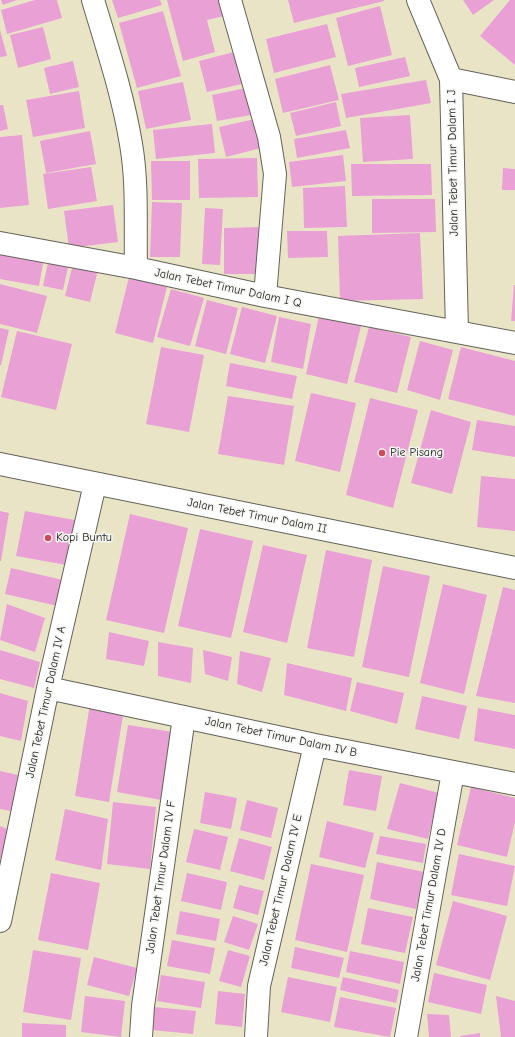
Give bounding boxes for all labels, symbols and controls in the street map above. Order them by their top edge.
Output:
street label: Jalan Tebet Timur Dalam I J [445,89,461,237]
street label: Jalan Tebet Timur Dalam I Q [153,265,303,311]
place label: Pie Pisang [390,446,443,460]
marker: Pie Pisang [377,448,387,458]
street label: Jalan Tebet Timur Dalam II [186,495,328,537]
place label: Kopi Buntu [56,531,112,545]
marker: Kopi Buntu [43,533,53,543]
street label: Jalan Tebet Timur Dalam IV A [23,625,69,779]
street label: Jalan Tebet Timur Dalam IV B [204,714,358,760]
street label: Jalan Tebet Timur Dalam IV F [143,799,179,955]
street label: Jalan Tebet Timur Dalam IV E [257,813,305,967]
street label: Jalan Tebet Timur Dalam IV D [408,827,450,983]

